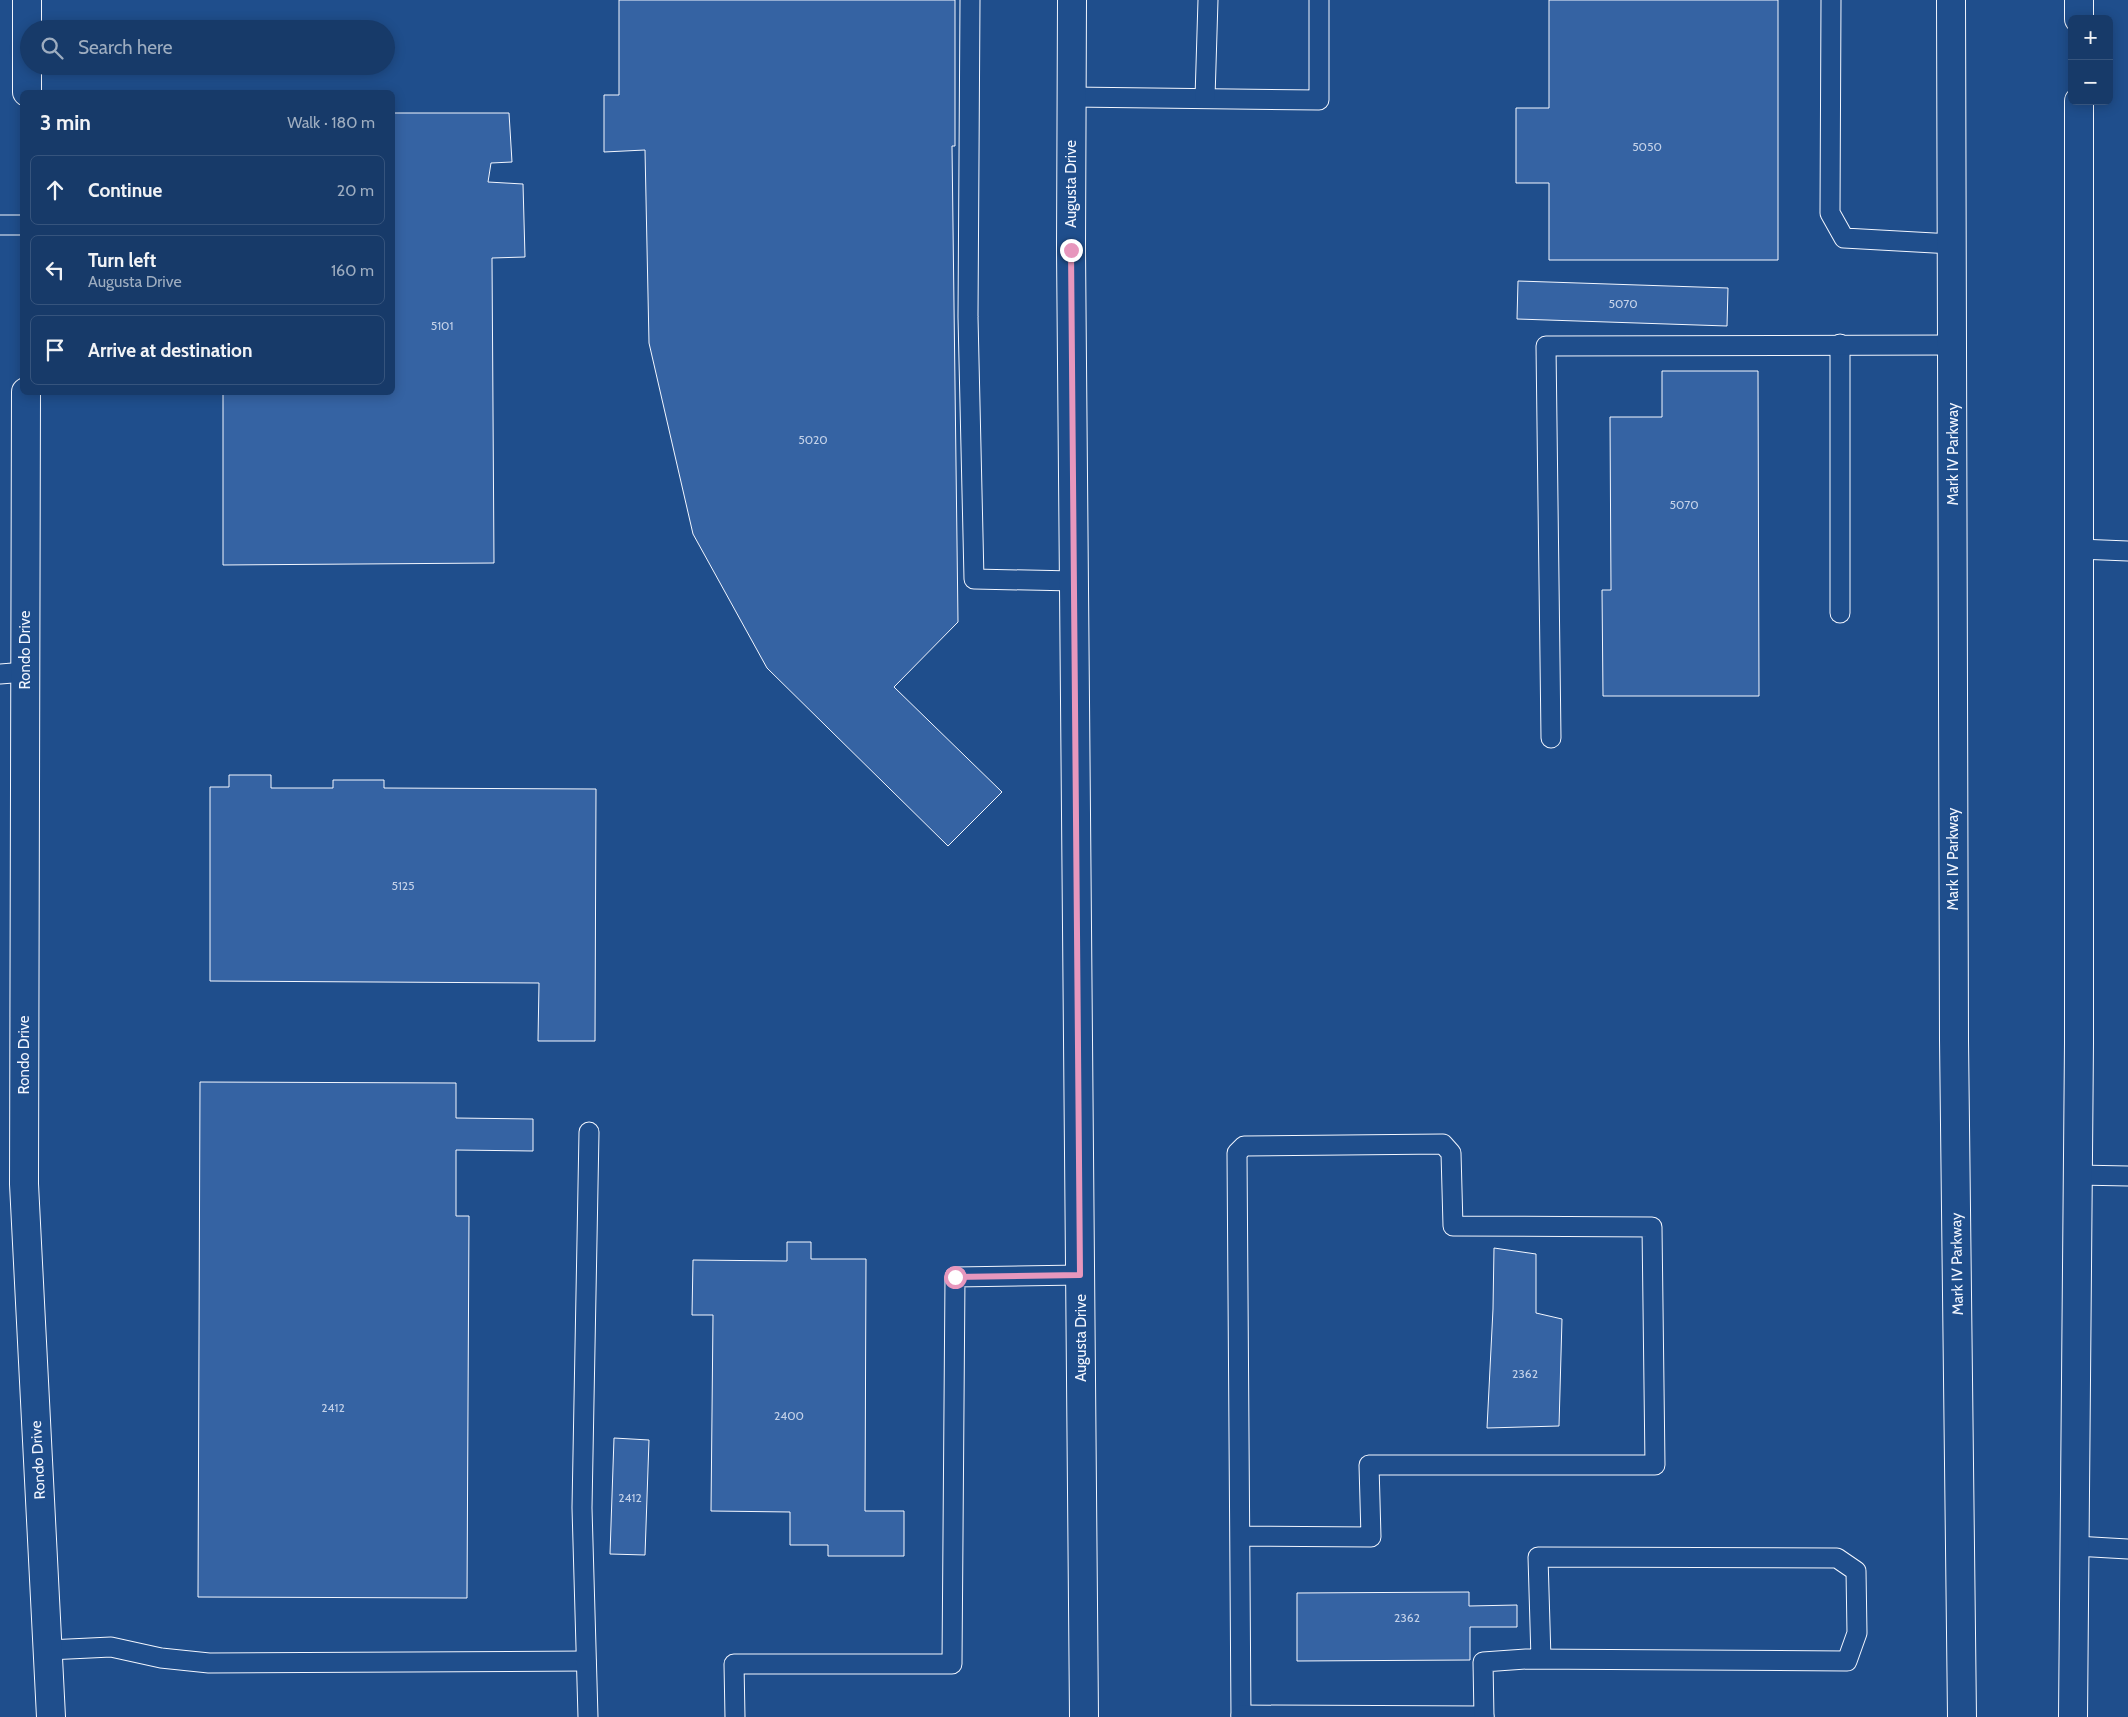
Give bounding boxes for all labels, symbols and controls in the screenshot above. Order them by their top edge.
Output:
map controls [2068,15,2113,105]
button: + [2068,15,2113,60]
search box [20,20,395,75]
icon: search [38,34,66,62]
text: Search here [78,36,172,59]
button: − [2068,60,2113,105]
text: 3 min [40,110,91,135]
text: Walk · 180 m [287,113,375,132]
house number: 5050 [1632,139,1662,154]
street label: Augusta Drive [1062,140,1080,228]
icon: ahead [41,176,69,204]
text: Continue [88,179,162,202]
text: 20 m [337,181,374,200]
route end [1060,239,1083,262]
text: Turn left [88,249,156,272]
icon: left [41,256,69,284]
text: 160 m [331,261,374,280]
text: Augusta Drive [88,272,182,291]
house number: 5070 [1608,296,1638,311]
house number: 5101 [431,318,453,333]
icon: arrive [41,336,69,364]
text: Arrive at destination [88,339,252,362]
street label: Mark IV Parkway [1944,402,1962,505]
house number: 5020 [798,432,828,447]
house number: 5070 [1669,497,1699,512]
street label: Rondo Drive [16,610,34,690]
street label: Mark IV Parkway [1944,807,1962,910]
house number: 5125 [391,878,415,893]
street label: Rondo Drive [15,1015,33,1095]
street label: Mark IV Parkway [1947,1212,1967,1316]
route start [944,1266,967,1289]
street label: Augusta Drive [1072,1294,1090,1382]
house number: 2362 [1512,1366,1538,1381]
house number: 2412 [321,1400,345,1415]
house number: 2400 [774,1408,804,1423]
street label: Rondo Drive [27,1420,49,1500]
house number: 2412 [618,1490,642,1505]
house number: 2362 [1394,1610,1420,1625]

